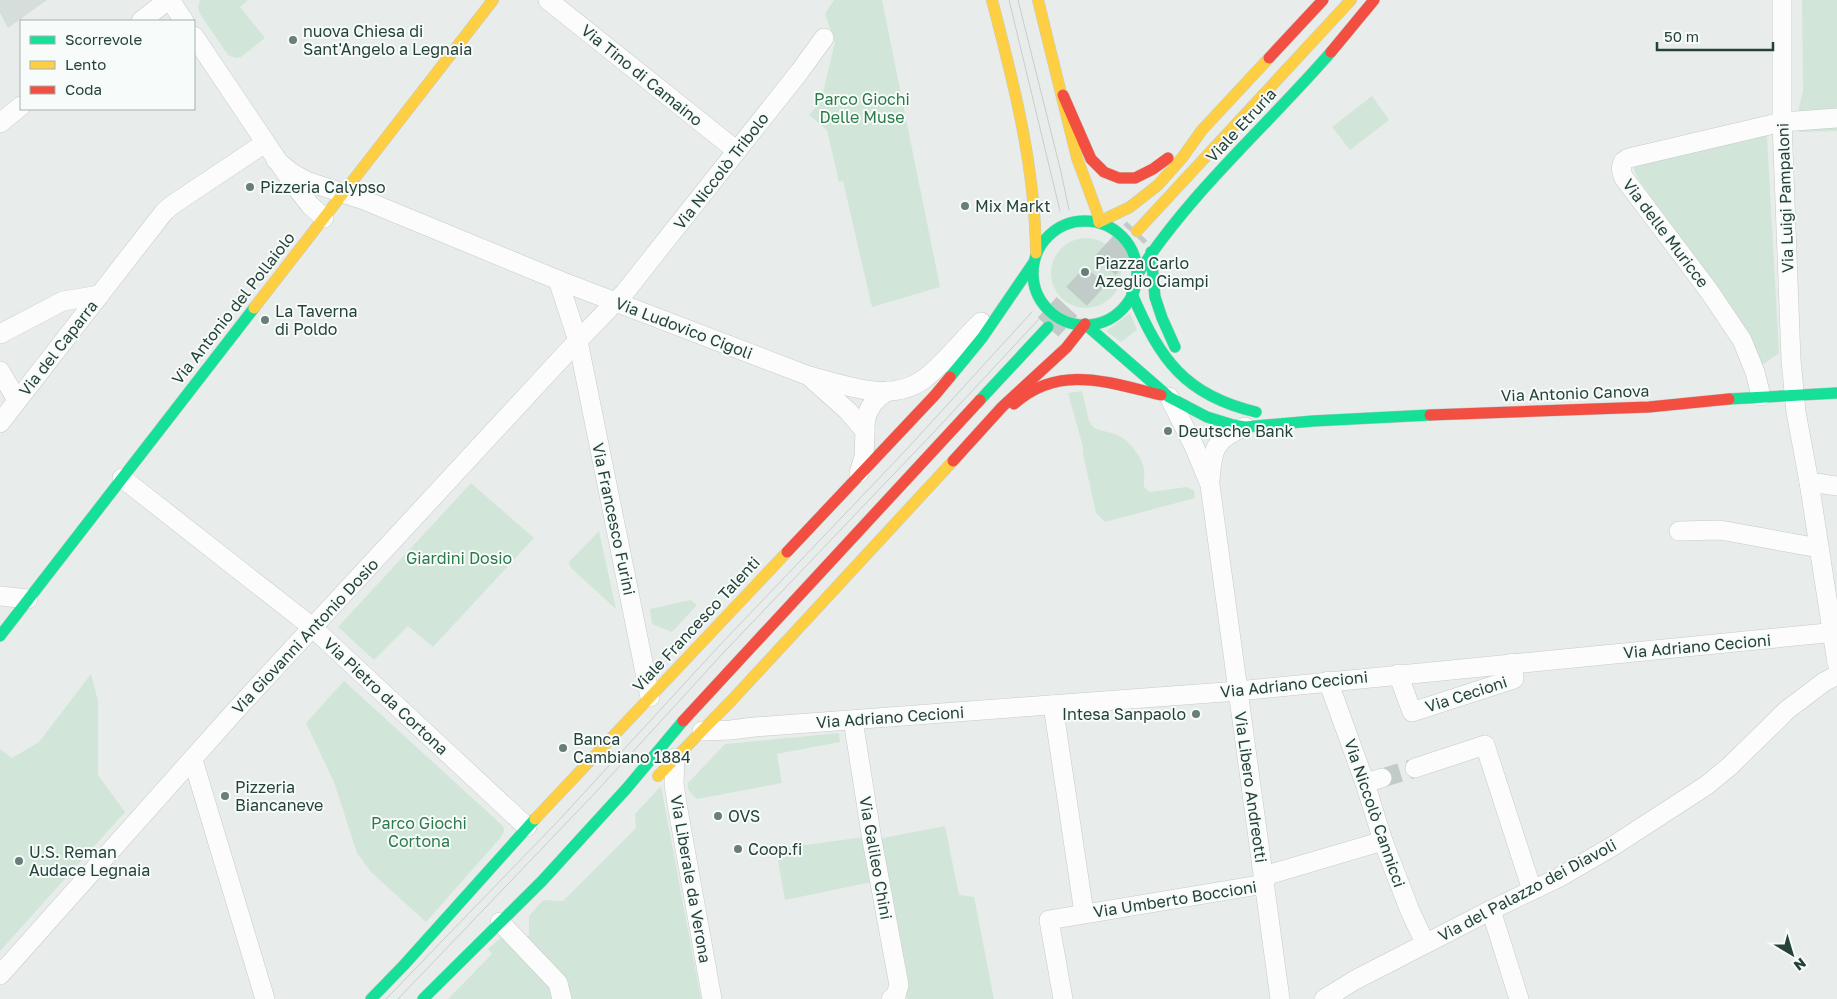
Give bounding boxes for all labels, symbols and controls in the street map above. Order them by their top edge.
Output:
legend [20,20,195,110]
street label: Via Tino di Camaino [577,20,707,130]
scale bar [1657,20,1773,52]
place label: nuova Chiesa di Sant'Angelo a Legnaia [303,21,472,59]
text: 50 m [1664,27,1699,45]
text: Scorrevole [65,30,142,48]
marker: nuova Chiesa di Sant'Angelo a Legnaia [287,34,299,46]
text: Lento [65,55,106,73]
text: Coda [65,80,102,98]
street label: Viale Etruria [1202,84,1280,166]
park label: Parco Giochi Delle Muse [814,89,910,127]
street label: Via Niccolò Tribolo [669,108,773,234]
street label: Via Luigi Pampaloni [1772,123,1798,273]
street label: Via delle Muricce [1619,175,1713,291]
place label: Pizzeria Calypso [260,177,386,197]
marker: Pizzeria Calypso [244,181,256,193]
place label: Mix Markt [975,196,1051,216]
marker: Mix Markt [959,200,971,212]
street label: Via Antonio del Pollaiolo [167,228,299,388]
place label: Piazza Carlo Azeglio Ciampi [1095,253,1209,291]
marker: Piazza Carlo Azeglio Ciampi [1079,266,1091,278]
street label: Via Ludovico Cigoli [613,293,755,363]
street label: Via del Caparra [14,296,102,400]
place label: La Taverna di Poldo [275,301,358,339]
marker: La Taverna di Poldo [259,314,271,326]
street label: Via Antonio Canova [1500,380,1650,406]
place label: Deutsche Bank [1178,421,1294,441]
marker: Deutsche Bank [1162,425,1174,437]
street label: Via Francesco Furini [588,441,640,597]
park label: Giardini Dosio [406,548,512,568]
street label: Viale Francesco Talenti [628,552,764,696]
street label: Via Giovanni Antonio Dosio [228,554,382,718]
street label: Via Adriano Cecioni [1622,630,1772,662]
street label: Via Pietro da Cortona [320,633,452,759]
street label: Via Adriano Cecioni [1219,666,1369,702]
street label: Via Cecioni [1423,671,1509,717]
street label: Via Adriano Cecioni [815,702,965,732]
place label: Intesa Sanpaolo [1062,704,1186,724]
marker: Intesa Sanpaolo [1190,708,1202,720]
street label: Via Libero Andreotti [1230,710,1272,864]
place label: Banca Cambiano 1884 [573,729,691,767]
street label: Via Niccolò Cannicci [1340,736,1410,890]
marker: Banca Cambiano 1884 [557,742,569,754]
place label: Pizzeria Biancaneve [235,777,323,815]
marker: Pizzeria Biancaneve [219,790,231,802]
street label: Via Liberale da Verona [666,793,716,965]
street label: Via Galileo Chini [855,795,897,921]
place label: OVS [728,806,760,826]
marker: OVS [712,810,724,822]
park label: Parco Giochi Cortona [371,813,467,851]
street label: Via del Palazzo dei Diavoli [1434,834,1620,946]
place label: Coop.fi [748,839,802,859]
place label: U.S. Reman Audace Legnaia [29,842,150,880]
marker: Coop.fi [732,843,744,855]
marker: U.S. Reman Audace Legnaia [13,855,25,867]
street label: Via Umberto Boccioni [1092,876,1258,922]
north arrow [1767,929,1817,979]
text: N [1791,955,1810,975]

